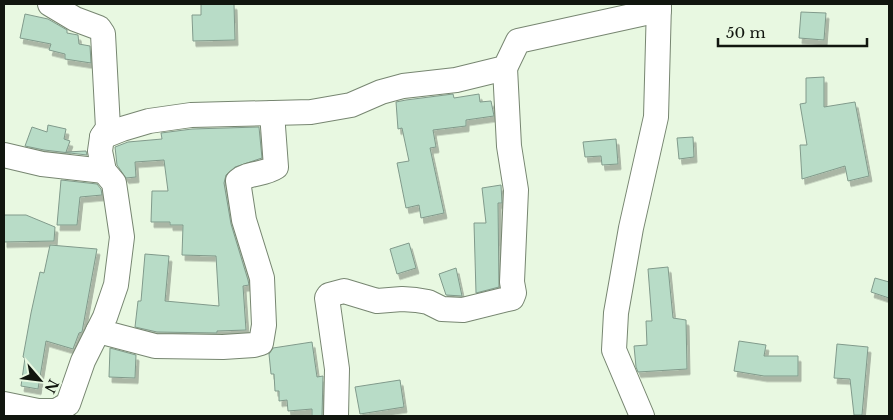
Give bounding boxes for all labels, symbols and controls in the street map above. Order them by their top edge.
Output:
scale bar [718,15,867,47]
text: 50 m [726,23,766,42]
north arrow [15,355,65,405]
text: N [40,376,63,396]

